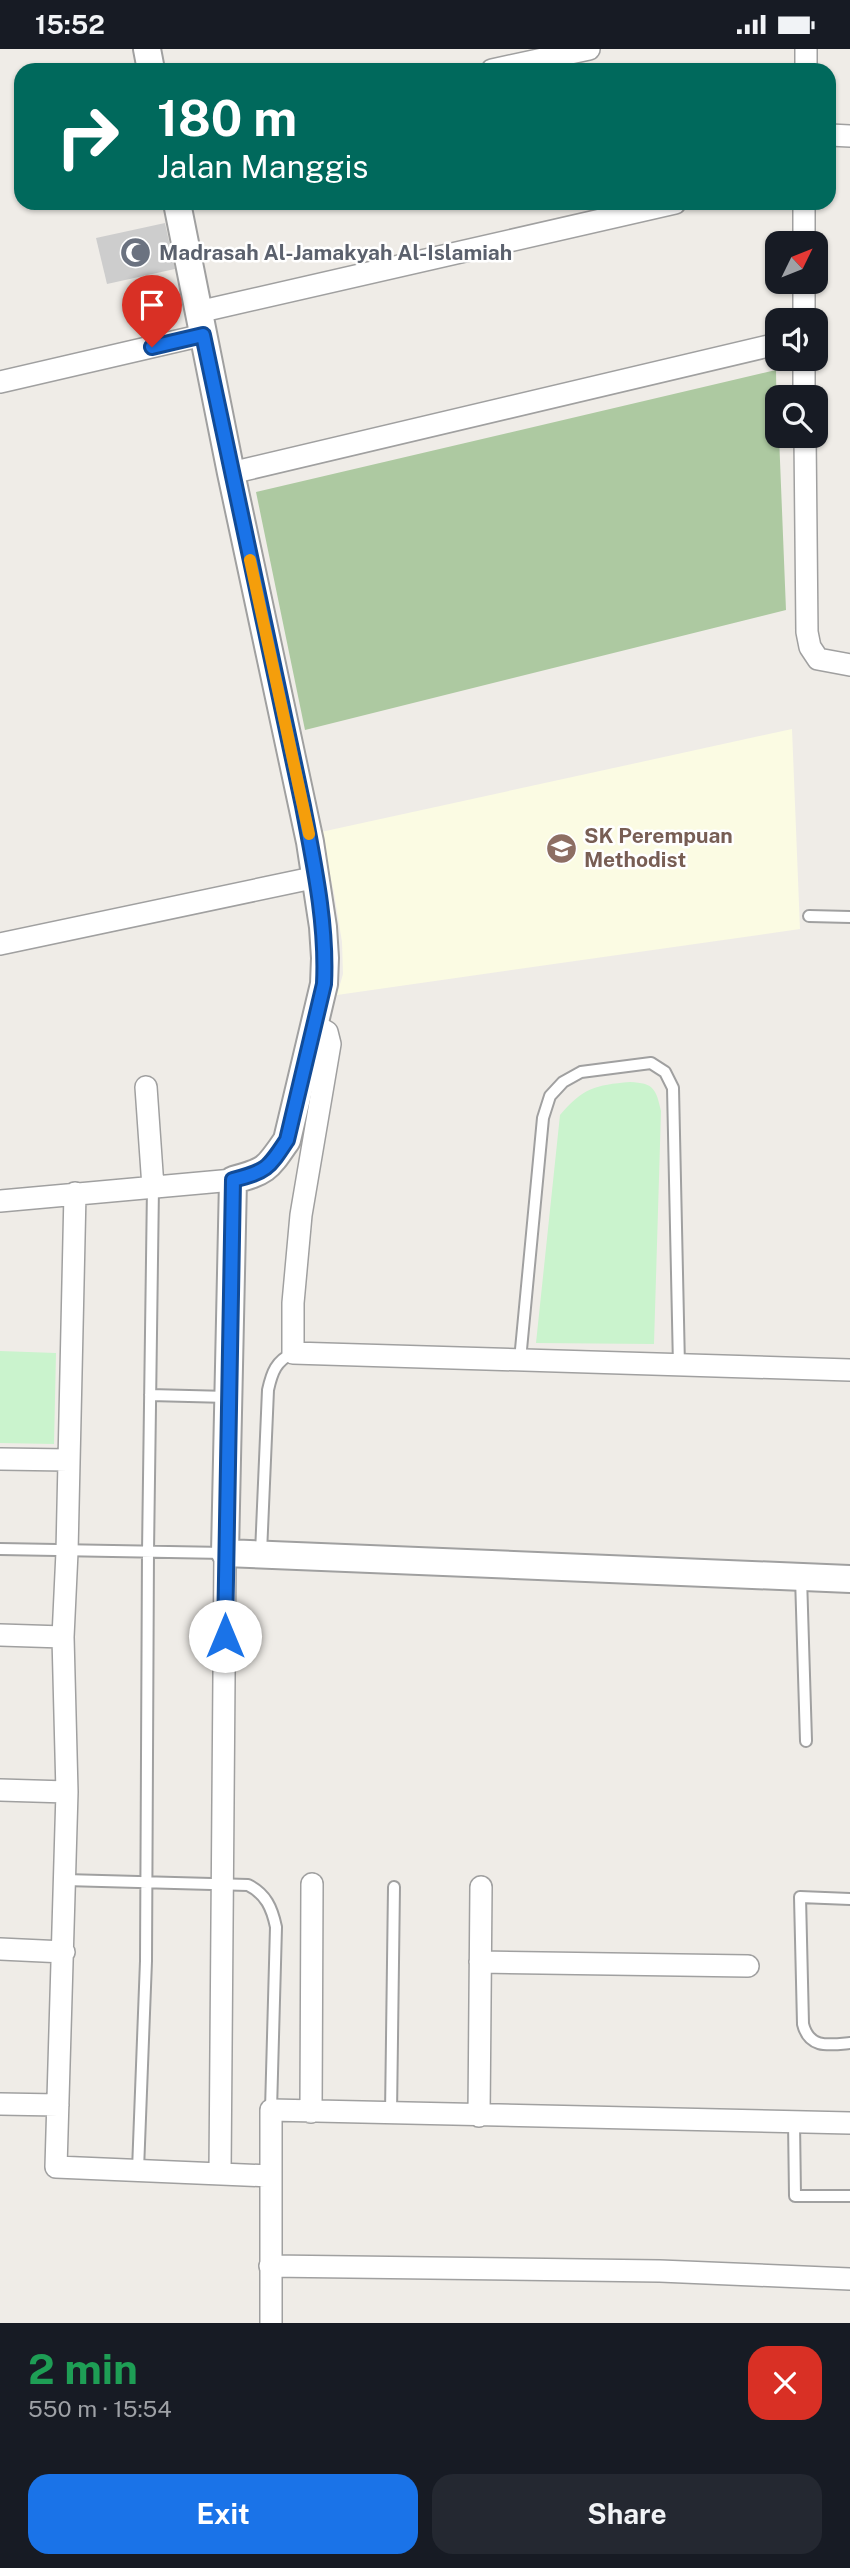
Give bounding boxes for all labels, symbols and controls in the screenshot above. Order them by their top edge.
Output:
text: 15:52 [35,9,105,40]
text: 180 m [157,89,297,147]
icon: right [42,91,133,182]
text: Jalan Manggis [157,148,369,185]
north arrow [765,231,828,294]
map controls [765,231,828,448]
mosque icon: Madrasah Al-Jamakyah Al-Islamiah [119,236,153,270]
place label: Madrasah Al-Jamakyah Al-Islamiah [159,240,512,265]
pin [122,275,182,347]
icon: arrive [133,286,171,324]
button: sound [765,308,828,371]
button: search [765,385,828,448]
place label: SK Perempuan Methodist [584,823,733,872]
school or university icon: SK Perempuan Methodist [544,831,578,865]
position arrow [188,1599,262,1673]
text: 2 min [28,2344,138,2393]
button: close [748,2346,822,2420]
text: 550 m · 15:54 [28,2395,172,2422]
button: Exit [28,2474,418,2554]
button: Share [432,2474,822,2554]

